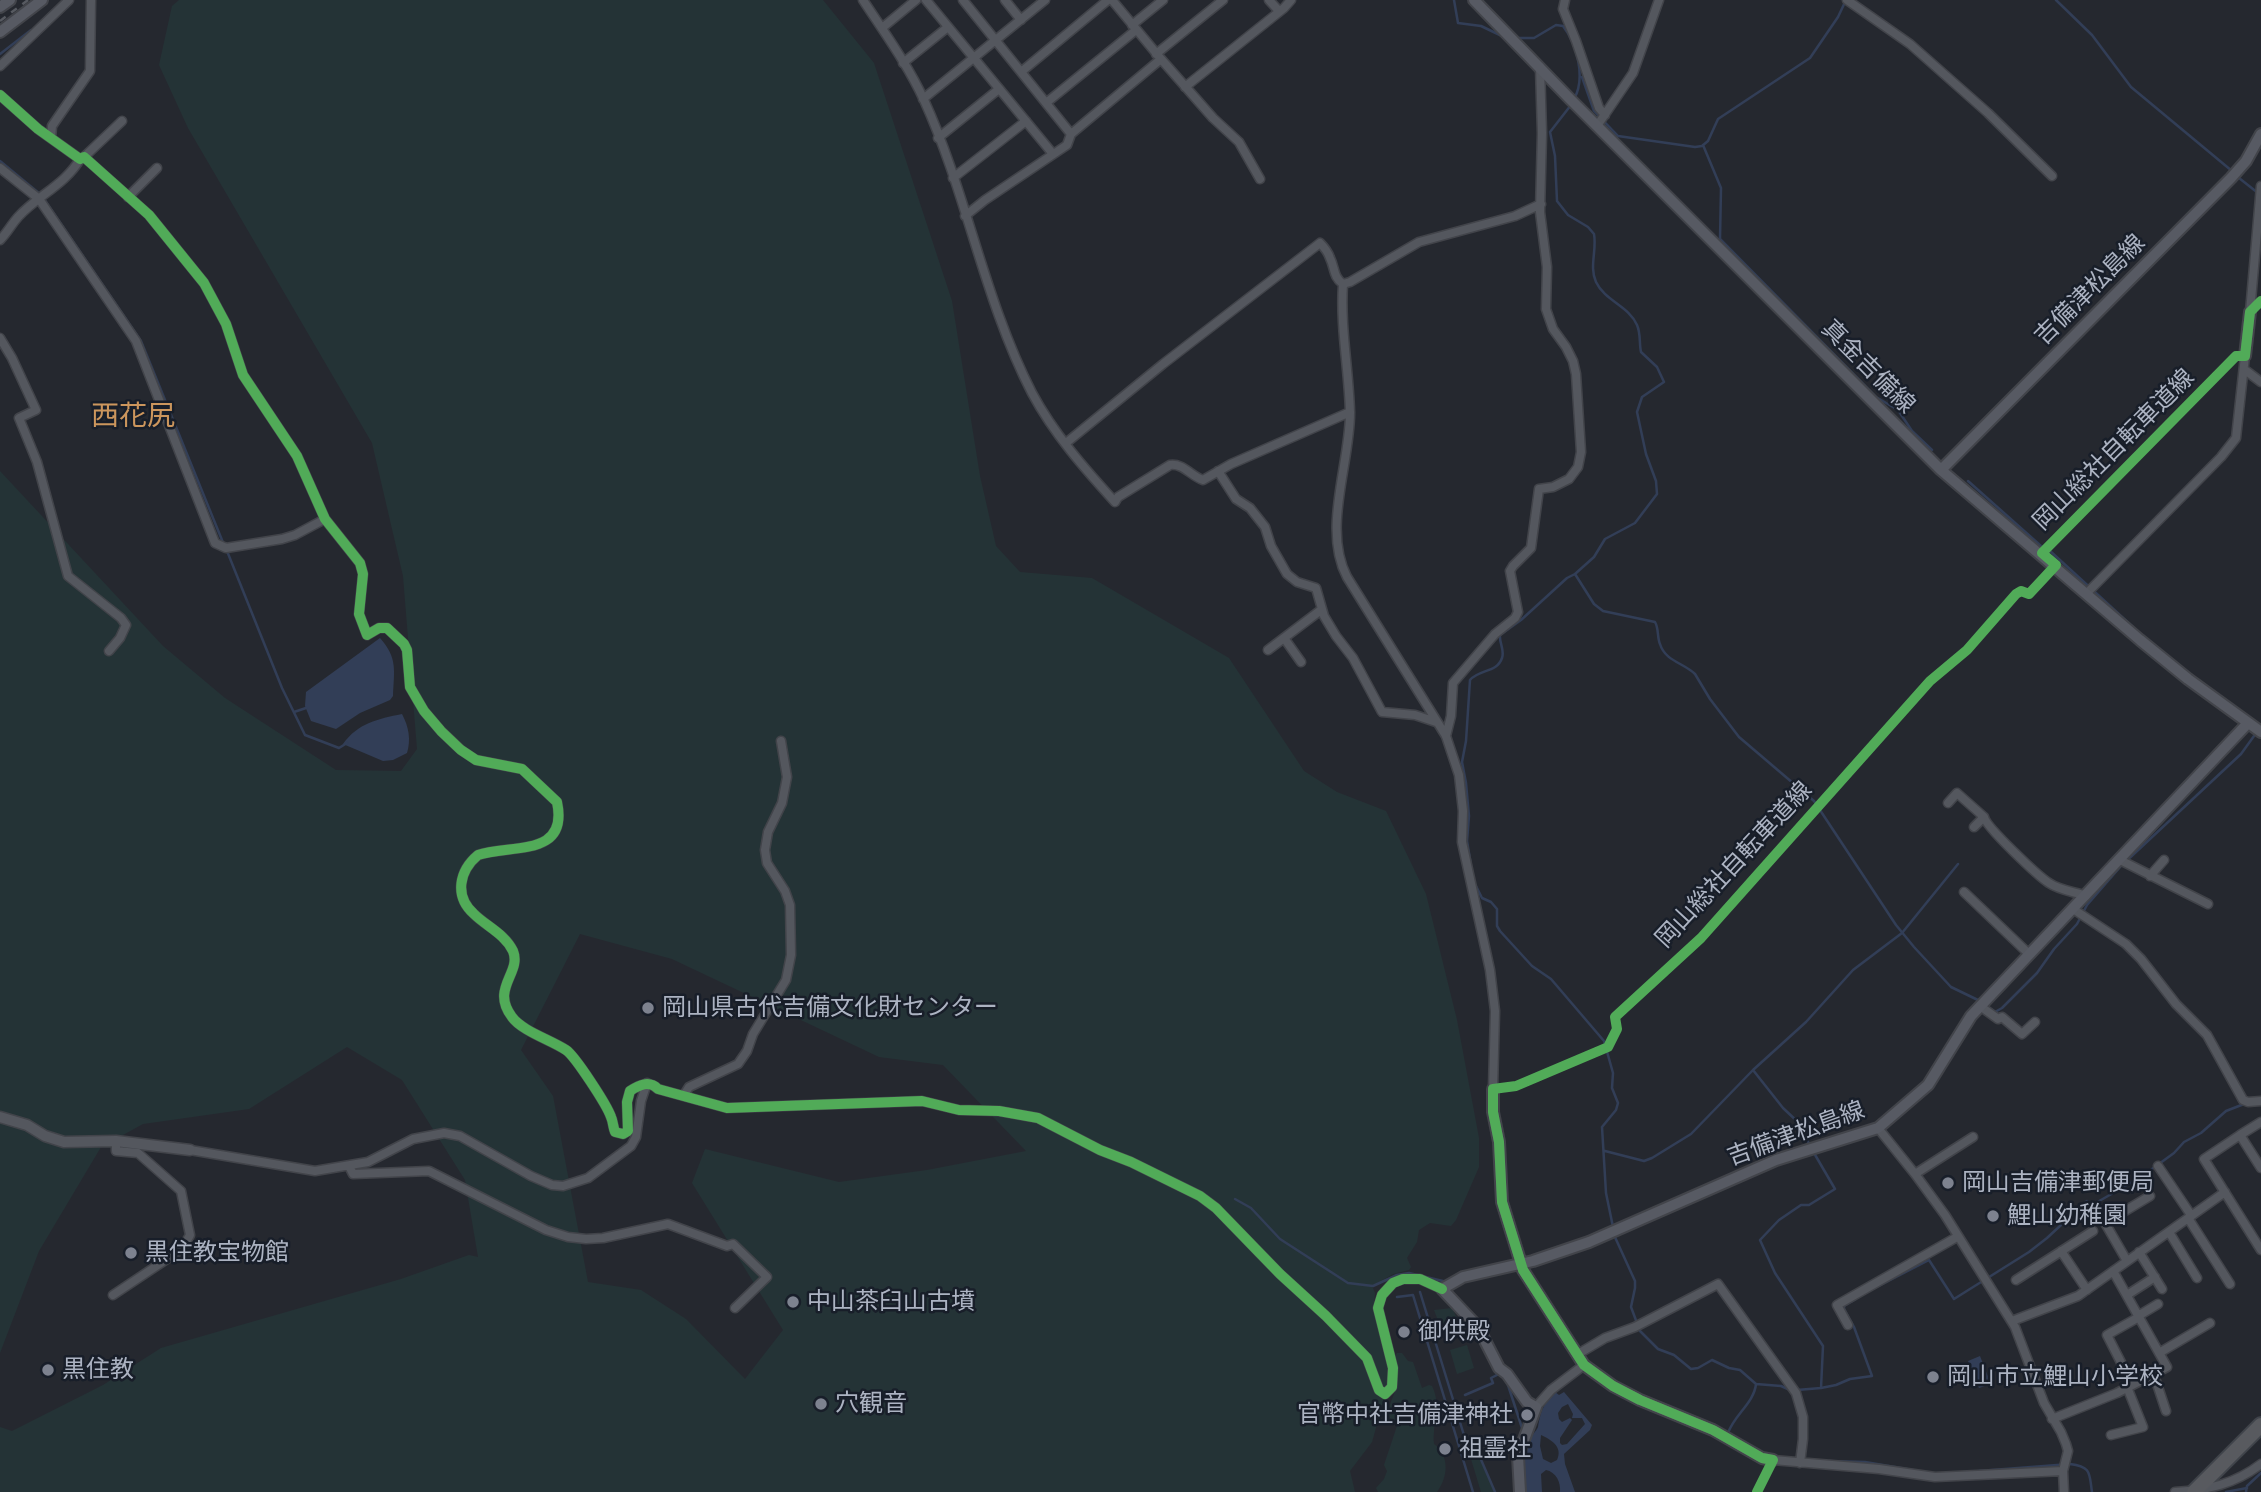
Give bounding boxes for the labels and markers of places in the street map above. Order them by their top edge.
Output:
place label: 岡山県古代吉備文化財センター [662,994,998,1022]
marker: 岡山県古代吉備文化財センター [640,1000,656,1016]
place label: 岡山吉備津郵便局 [1962,1169,2154,1197]
marker: 岡山吉備津郵便局 [1940,1175,1956,1191]
place label: 鯉山幼稚園 [2007,1202,2127,1230]
marker: 鯉山幼稚園 [1985,1208,2001,1224]
place label: 黒住教宝物館 [145,1239,289,1267]
marker: 黒住教宝物館 [123,1245,139,1261]
place label: 中山茶臼山古墳 [807,1288,975,1316]
marker: 中山茶臼山古墳 [785,1294,801,1310]
place label: 御供殿 [1418,1318,1490,1346]
marker: 御供殿 [1396,1324,1412,1340]
place label: 黒住教 [62,1356,134,1384]
marker: 黒住教 [40,1362,56,1378]
place label: 岡山市立鯉山小学校 [1947,1363,2163,1391]
marker: 岡山市立鯉山小学校 [1925,1369,1941,1385]
place label: 穴観音 [835,1390,907,1418]
marker: 穴観音 [813,1396,829,1412]
place label: 官幣中社吉備津神社 [1297,1401,1513,1429]
marker: 官幣中社吉備津神社 [1519,1407,1535,1423]
place label: 祖霊社 [1459,1435,1531,1463]
marker: 祖霊社 [1437,1441,1453,1457]

